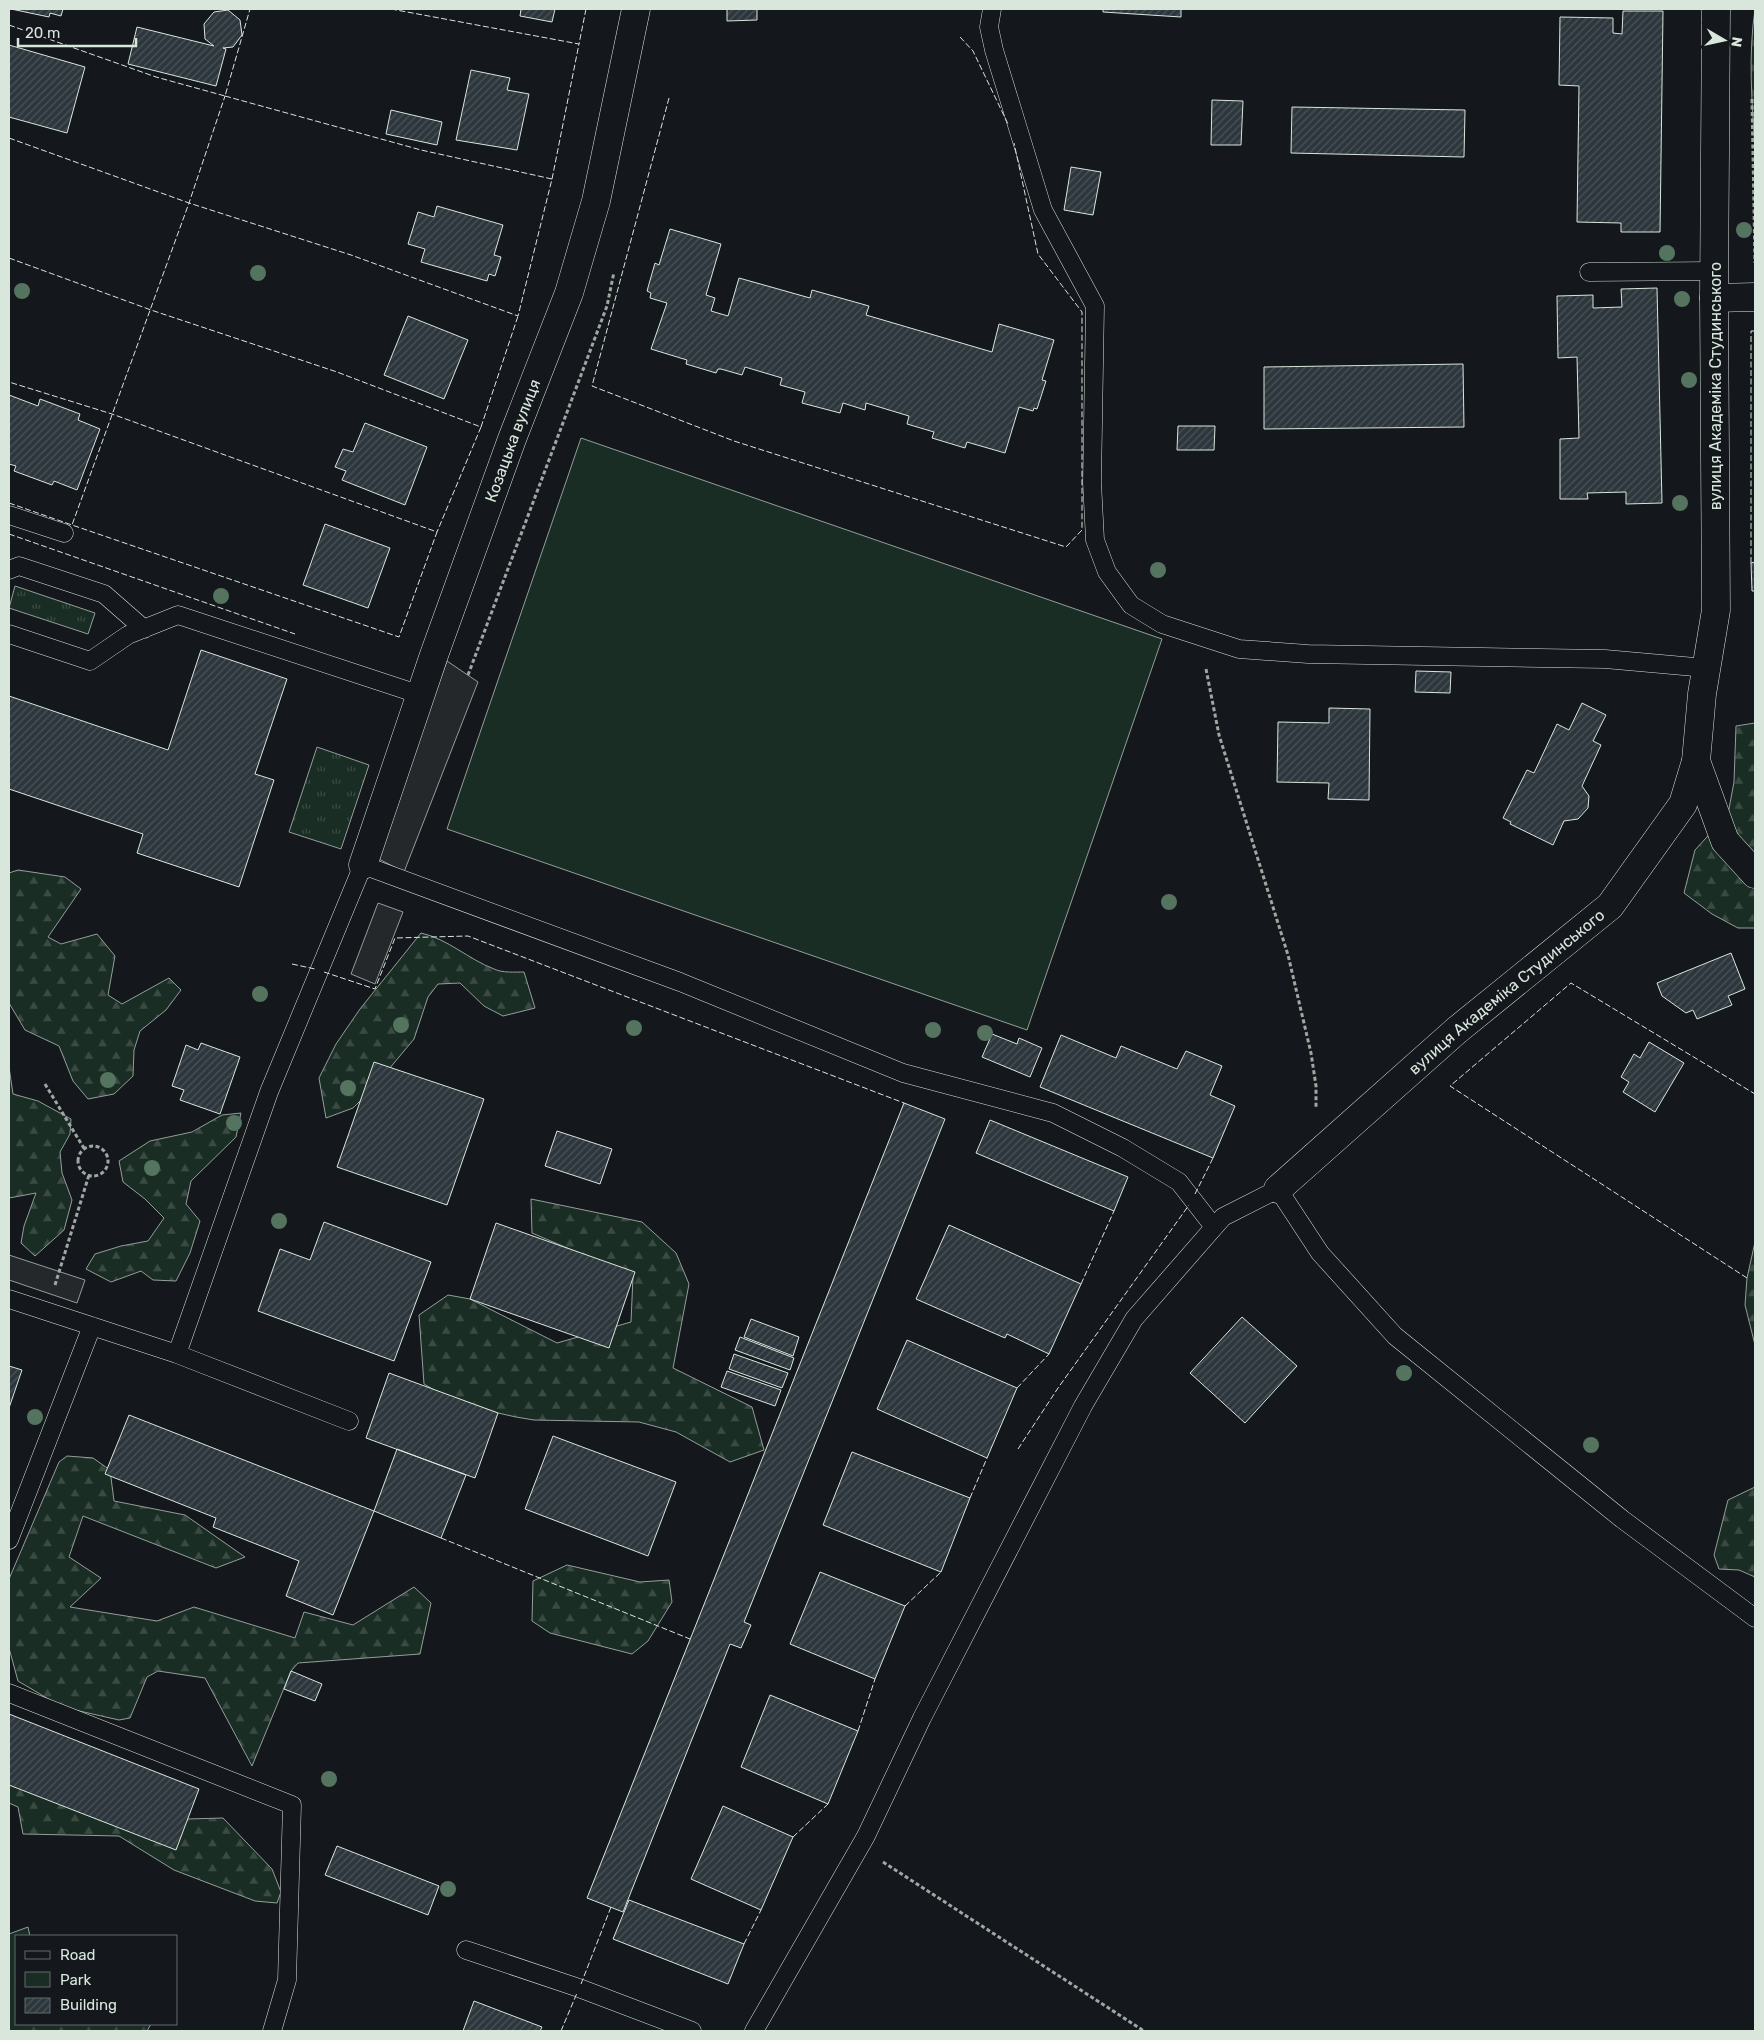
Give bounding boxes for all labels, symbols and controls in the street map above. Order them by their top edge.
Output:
scale bar [18,15,135,47]
north arrow [1699,15,1749,65]
text: 20 m [25,24,60,42]
text: N [1727,36,1746,48]
street label: вулиця Академіка Студинського [1706,262,1725,510]
street label: Козацька вулиця [481,376,545,505]
street label: вулиця Академіка Студинського [1405,905,1608,1078]
legend [15,1935,178,2025]
text: Road [60,1946,96,1964]
text: Park [60,1971,91,1989]
text: Building [60,1996,117,2014]

